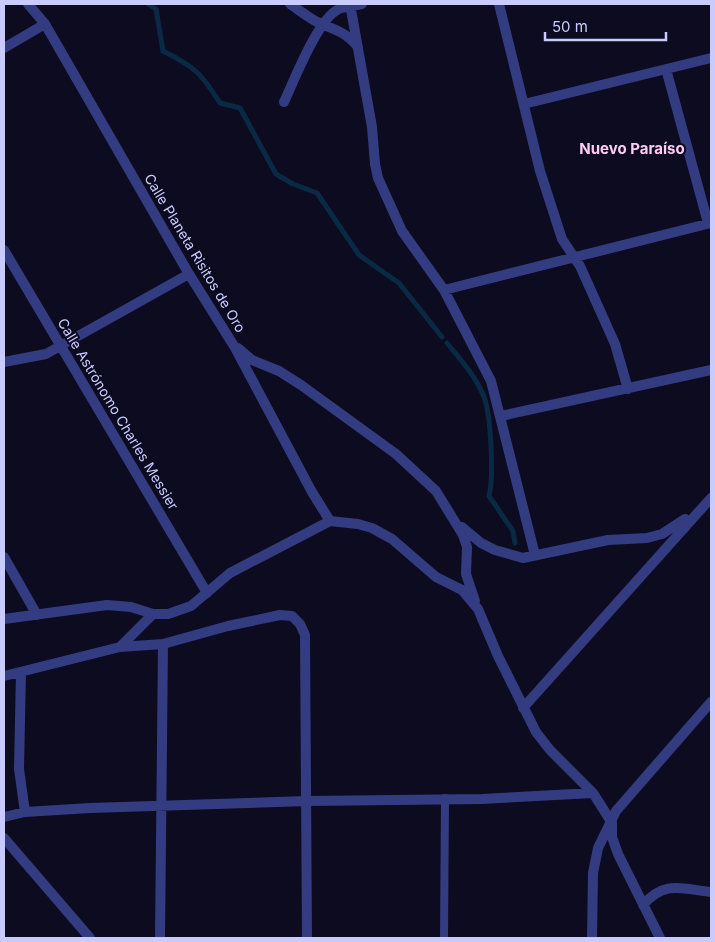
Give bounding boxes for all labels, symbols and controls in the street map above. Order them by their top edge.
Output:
scale bar [545,10,666,42]
text: 50 m [552,17,588,36]
district label: Nuevo Paraíso [579,139,685,158]
street label: Calle Planeta Risitos de Oro [141,170,250,335]
street label: Calle Astrónomo Charles Messier [54,315,182,513]

